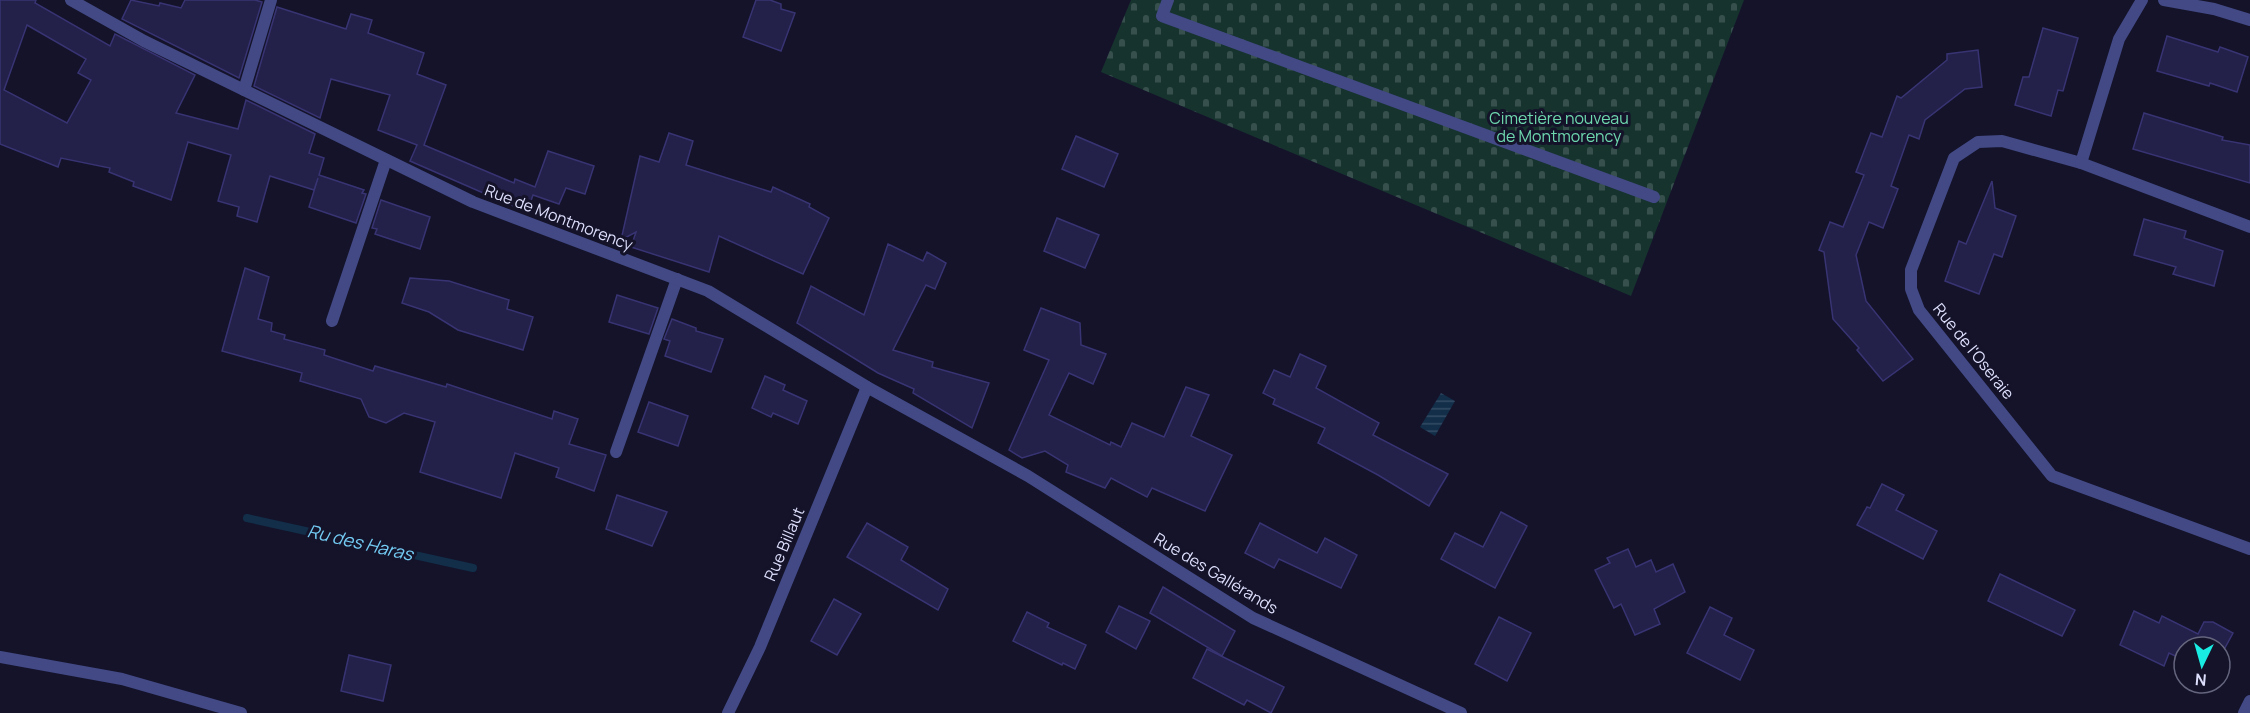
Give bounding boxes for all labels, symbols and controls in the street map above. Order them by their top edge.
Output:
park label: Cimetière nouveau de Montmorency [1489,107,1629,147]
street label: Rue de Montmorency [482,179,637,256]
street label: Rue de l'Oseraie [1928,298,2020,404]
street label: Rue Billaut [759,504,809,584]
water label: Ru des Haras [305,518,417,566]
street label: Rue des Gallérands [1150,527,1282,619]
north arrow [2172,635,2232,695]
text: N [2194,668,2207,691]

